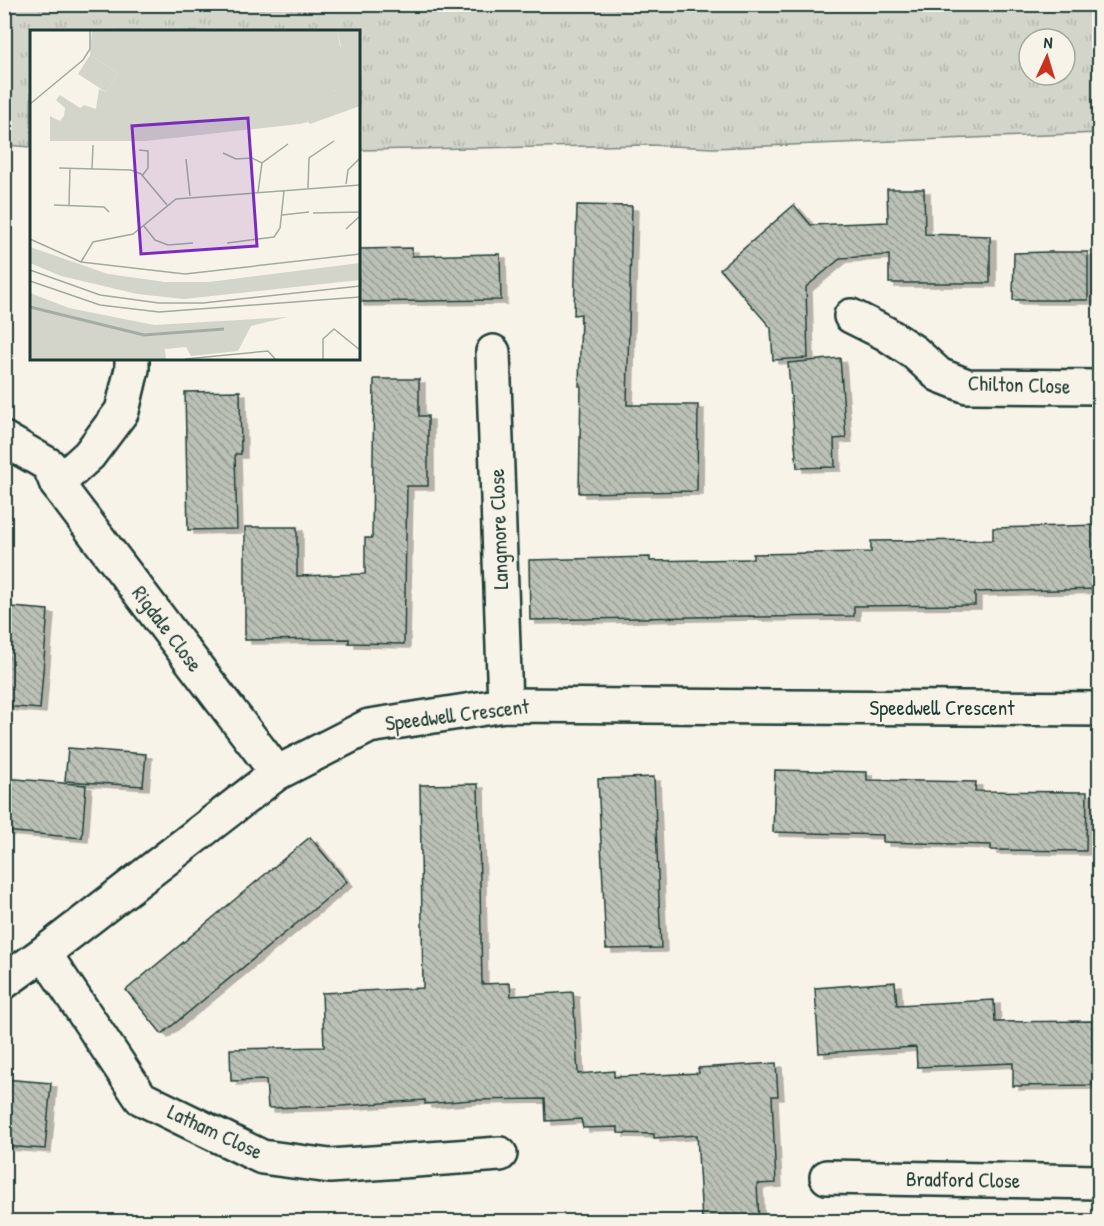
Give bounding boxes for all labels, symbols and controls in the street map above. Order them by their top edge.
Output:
north arrow [1017,27,1077,87]
inset map [30,30,360,360]
text: N [1043,31,1054,53]
street label: Chilton Close [967,368,1071,401]
street label: Langmore Close [482,468,515,590]
street label: Rigdale Close [125,580,209,678]
street label: Speedwell Crescent [383,691,531,738]
street label: Speedwell Crescent [870,693,1015,722]
street label: Latham Close [163,1097,267,1166]
street label: Bradford Close [906,1164,1020,1195]

